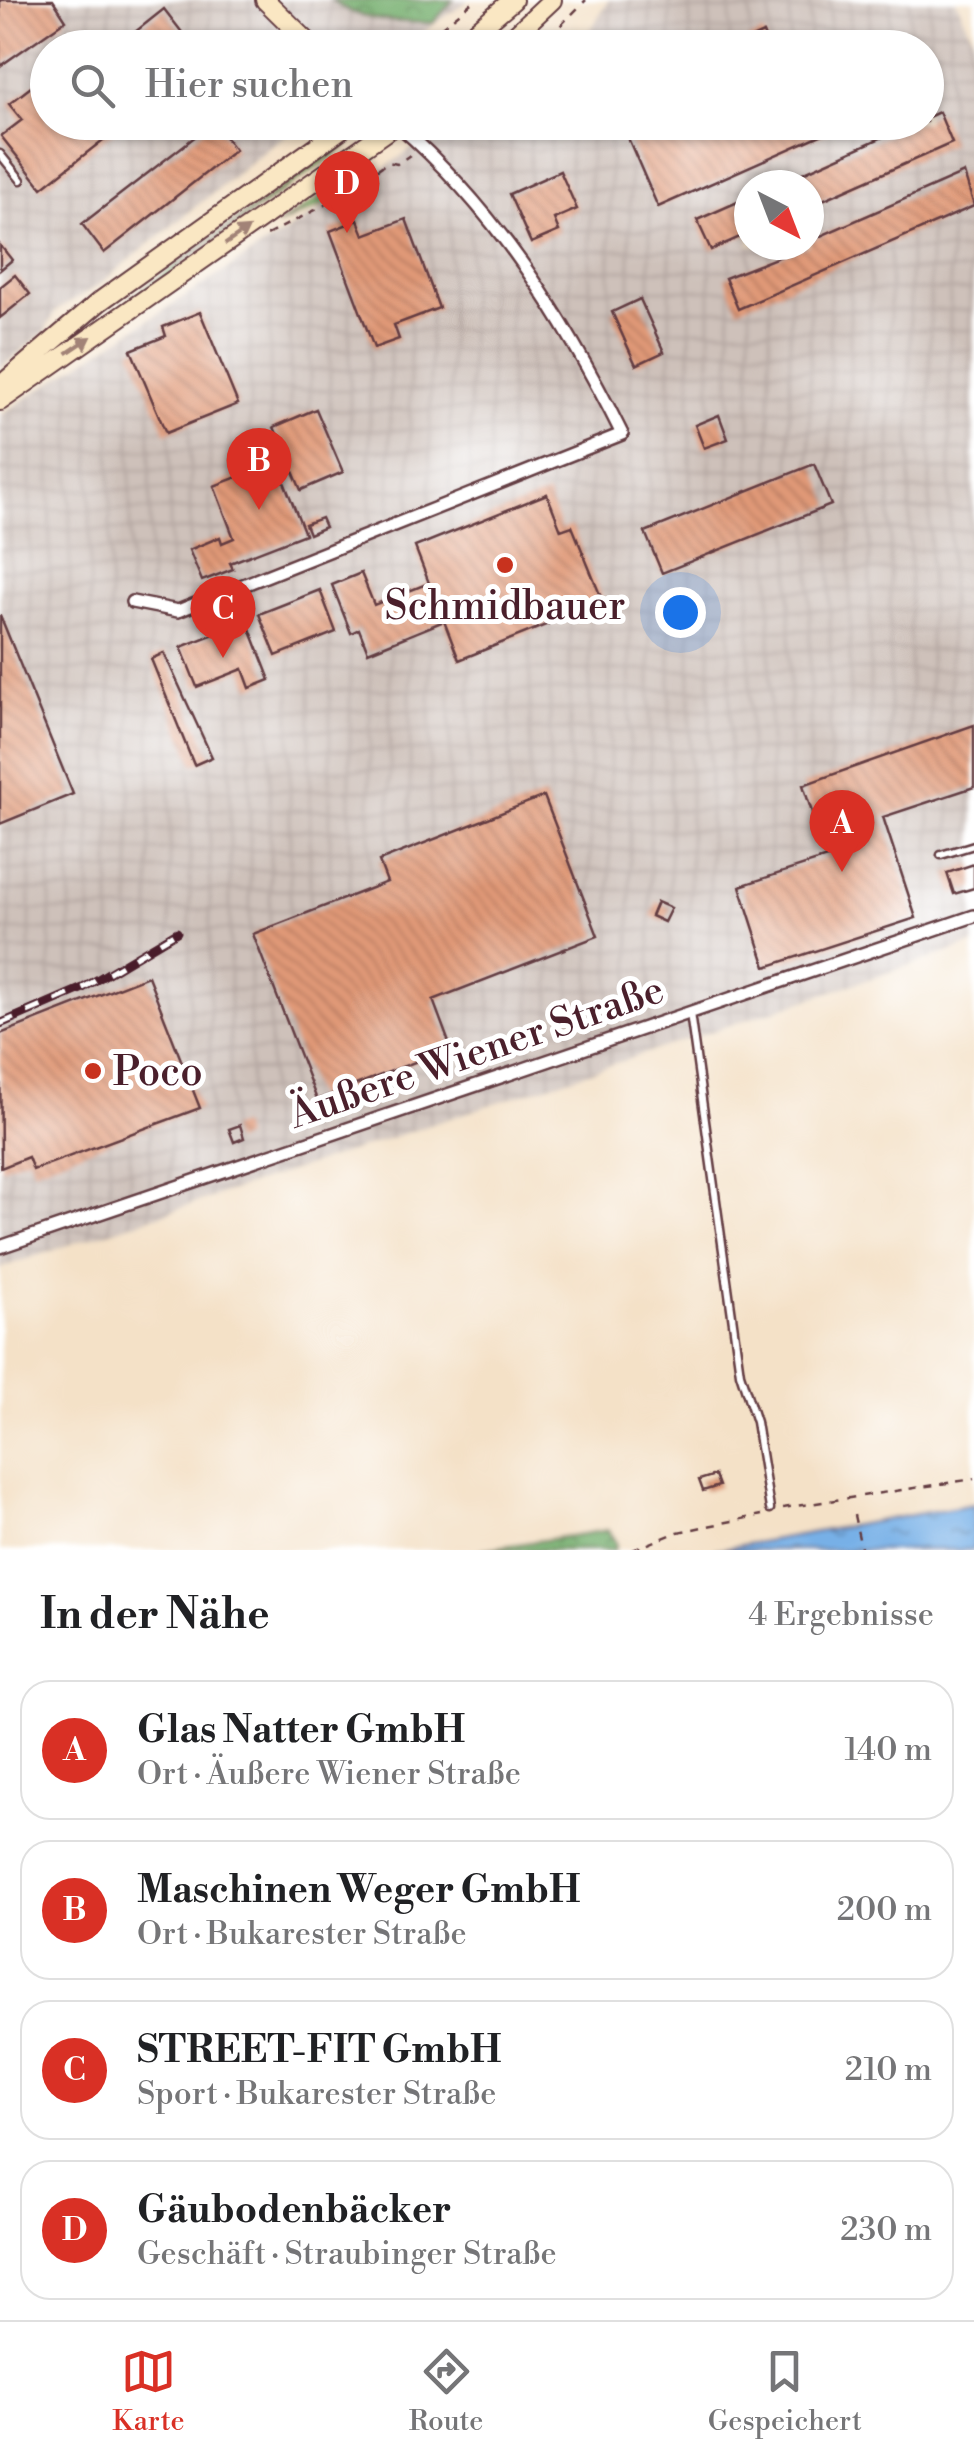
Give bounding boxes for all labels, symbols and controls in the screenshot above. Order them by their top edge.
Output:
search box [30,30,944,140]
icon: search [65,58,120,113]
text: Hier suchen [145,62,353,109]
pin: D [314,150,380,233]
north arrow [734,170,824,260]
one-way arrow [224,227,251,246]
one-way arrow [66,336,93,355]
pin: B [226,428,292,510]
marker: Schmidbauer [494,554,516,576]
pin: C [190,576,256,658]
place label: Schmidbauer [385,582,625,632]
your location [655,587,706,638]
pin: A [810,790,874,872]
street label: Äußere Wiener Straße [281,963,671,1141]
place label: Poco [113,1048,203,1098]
marker: Poco [82,1060,104,1082]
text: In der Nähe [40,1589,270,1642]
text: 4 Ergebnisse [748,1595,934,1635]
text: Glas Natter GmbH [137,1707,465,1754]
text: A [63,1730,86,1770]
text: 140 m [845,1730,932,1770]
text: Ort · Äußere Wiener Straße [137,1754,521,1794]
text: Maschinen Weger GmbH [137,1867,580,1914]
text: B [62,1890,87,1930]
text: 200 m [837,1890,932,1930]
text: Ort · Bukarester Straße [137,1914,467,1954]
text: STREET-FIT GmbH [137,2027,502,2074]
text: C [63,2050,86,2090]
text: 210 m [845,2050,932,2090]
text: Sport · Bukarester Straße [137,2074,496,2114]
text: Gäubodenbäcker [137,2187,451,2234]
text: D [62,2210,87,2250]
text: 230 m [840,2210,932,2250]
text: Geschäft · Straubinger Straße [137,2234,557,2274]
tab: Karte [112,2344,185,2439]
tab: Route [409,2344,483,2439]
tab: Gespeichert [708,2344,862,2439]

